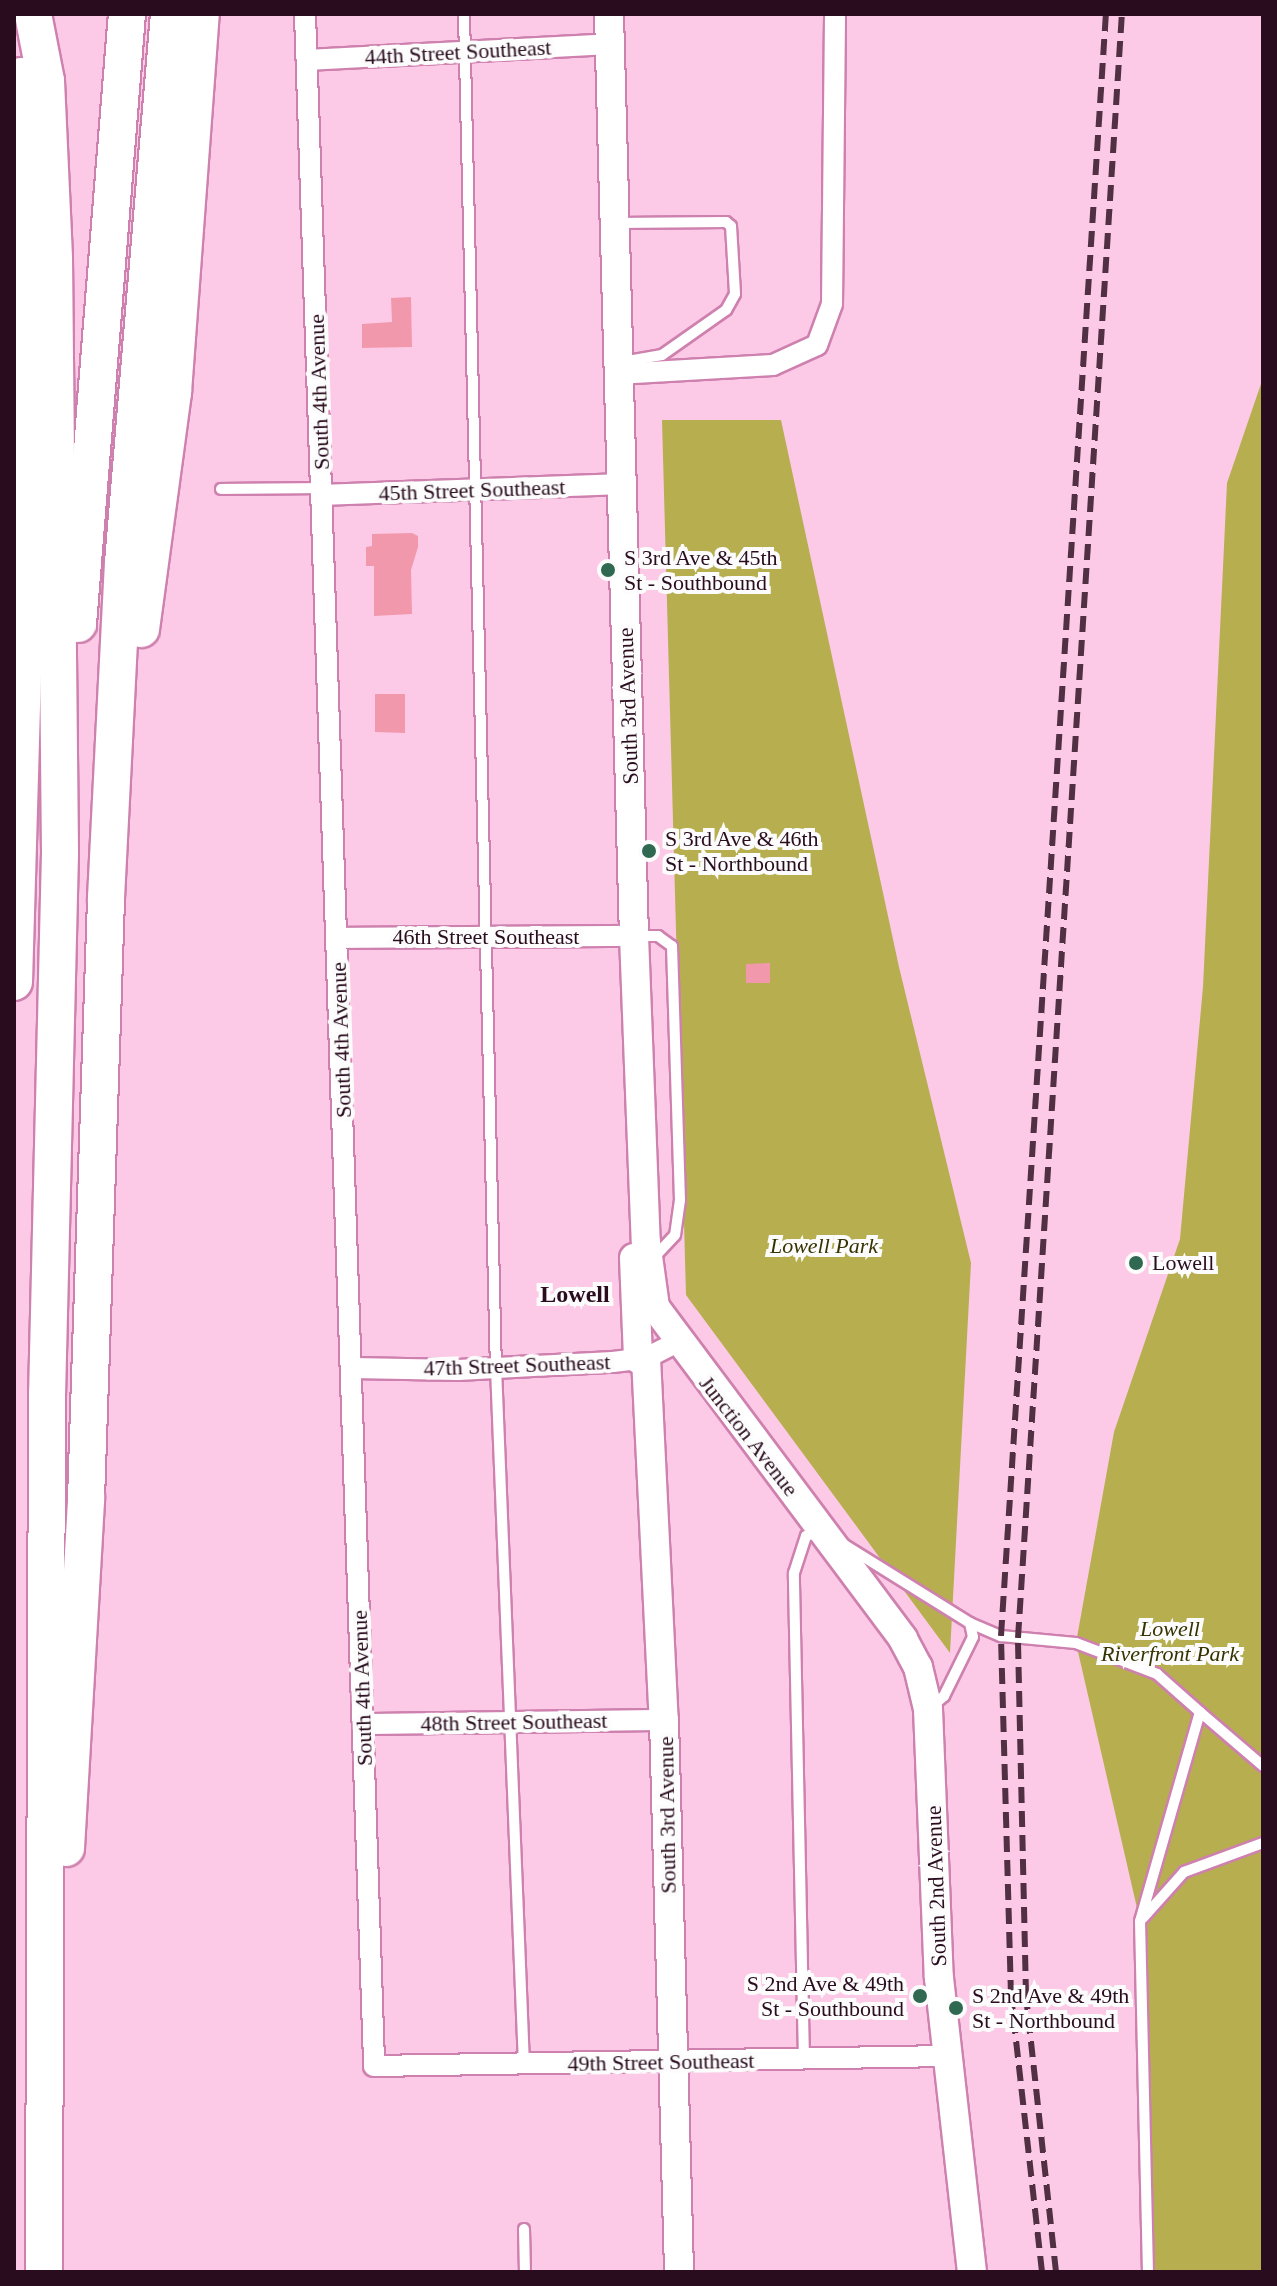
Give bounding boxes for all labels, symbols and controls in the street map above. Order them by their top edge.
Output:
street label: 44th Street Southeast [364,34,552,70]
street label: South 4th Avenue [303,313,335,471]
street label: 45th Street Southeast [378,474,566,506]
place label: S 3rd Ave & 45th St - Southbound [624,544,779,596]
marker: S 3rd Ave & 45th St - Southbound [599,561,617,579]
street label: South 3rd Avenue [612,626,644,786]
place label: S 3rd Ave & 46th St - Northbound [665,825,820,876]
marker: S 3rd Ave & 46th St - Northbound [640,842,658,860]
street label: 46th Street Southeast [393,924,579,950]
street label: South 4th Avenue [325,961,357,1119]
park label: Lowell Park [770,1233,878,1259]
place label: Lowell [1152,1250,1214,1276]
marker: Lowell [1127,1254,1145,1272]
district label: Lowell [540,1281,610,1309]
street label: 47th Street Southeast [423,1349,611,1381]
street label: Junction Avenue [693,1370,805,1502]
street label: South 4th Avenue [346,1609,378,1767]
park label: Lowell Riverfront Park [1101,1615,1239,1666]
street label: 48th Street Southeast [420,1707,608,1737]
street label: South 3rd Avenue [652,1736,682,1894]
street label: South 2nd Avenue [920,1805,952,1967]
place label: S 2nd Ave & 49th St - Southbound [746,1970,904,2022]
place label: S 2nd Ave & 49th St - Northbound [972,1982,1130,2034]
marker: S 2nd Ave & 49th St - Southbound [911,1987,929,2005]
marker: S 2nd Ave & 49th St - Northbound [947,1999,965,2017]
street label: 49th Street Southeast [567,2047,755,2077]

